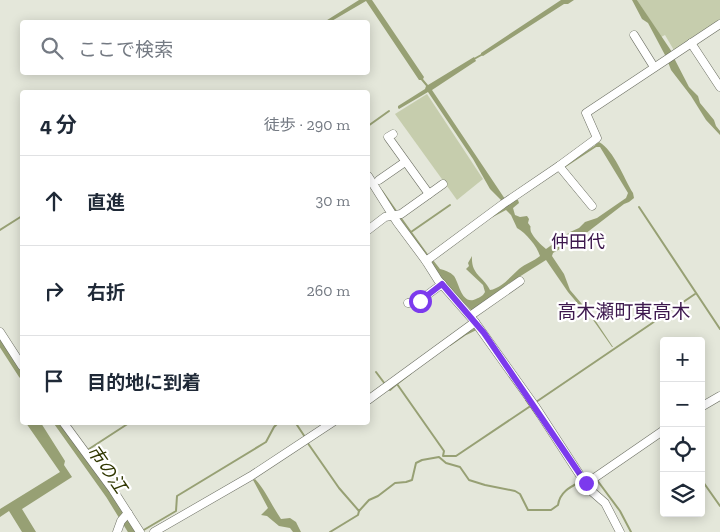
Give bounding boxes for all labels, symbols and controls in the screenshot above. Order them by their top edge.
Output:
search box [20,20,370,75]
icon: search [38,34,66,62]
text: ここで検索 [78,38,173,61]
text: 4 分 [40,112,77,137]
text: 徒歩 · 290 m [264,115,350,134]
icon: ahead [40,187,68,215]
text: 直進 [87,191,125,214]
text: 30 m [316,191,350,210]
district label: 仲田代 [551,231,605,253]
icon: right [40,277,68,305]
text: 右折 [87,281,125,304]
text: 260 m [307,281,350,300]
route start [409,290,432,313]
district label: 高木瀬町東高木 [557,300,691,323]
map controls [660,337,705,517]
button: + [660,337,705,382]
icon: arrive [40,367,68,395]
text: 目的地に到着 [87,371,201,394]
button: − [660,382,705,427]
button: locate [660,427,705,472]
water label: 市の江 [83,441,133,499]
route end [575,472,598,495]
button: layers [660,472,705,517]

